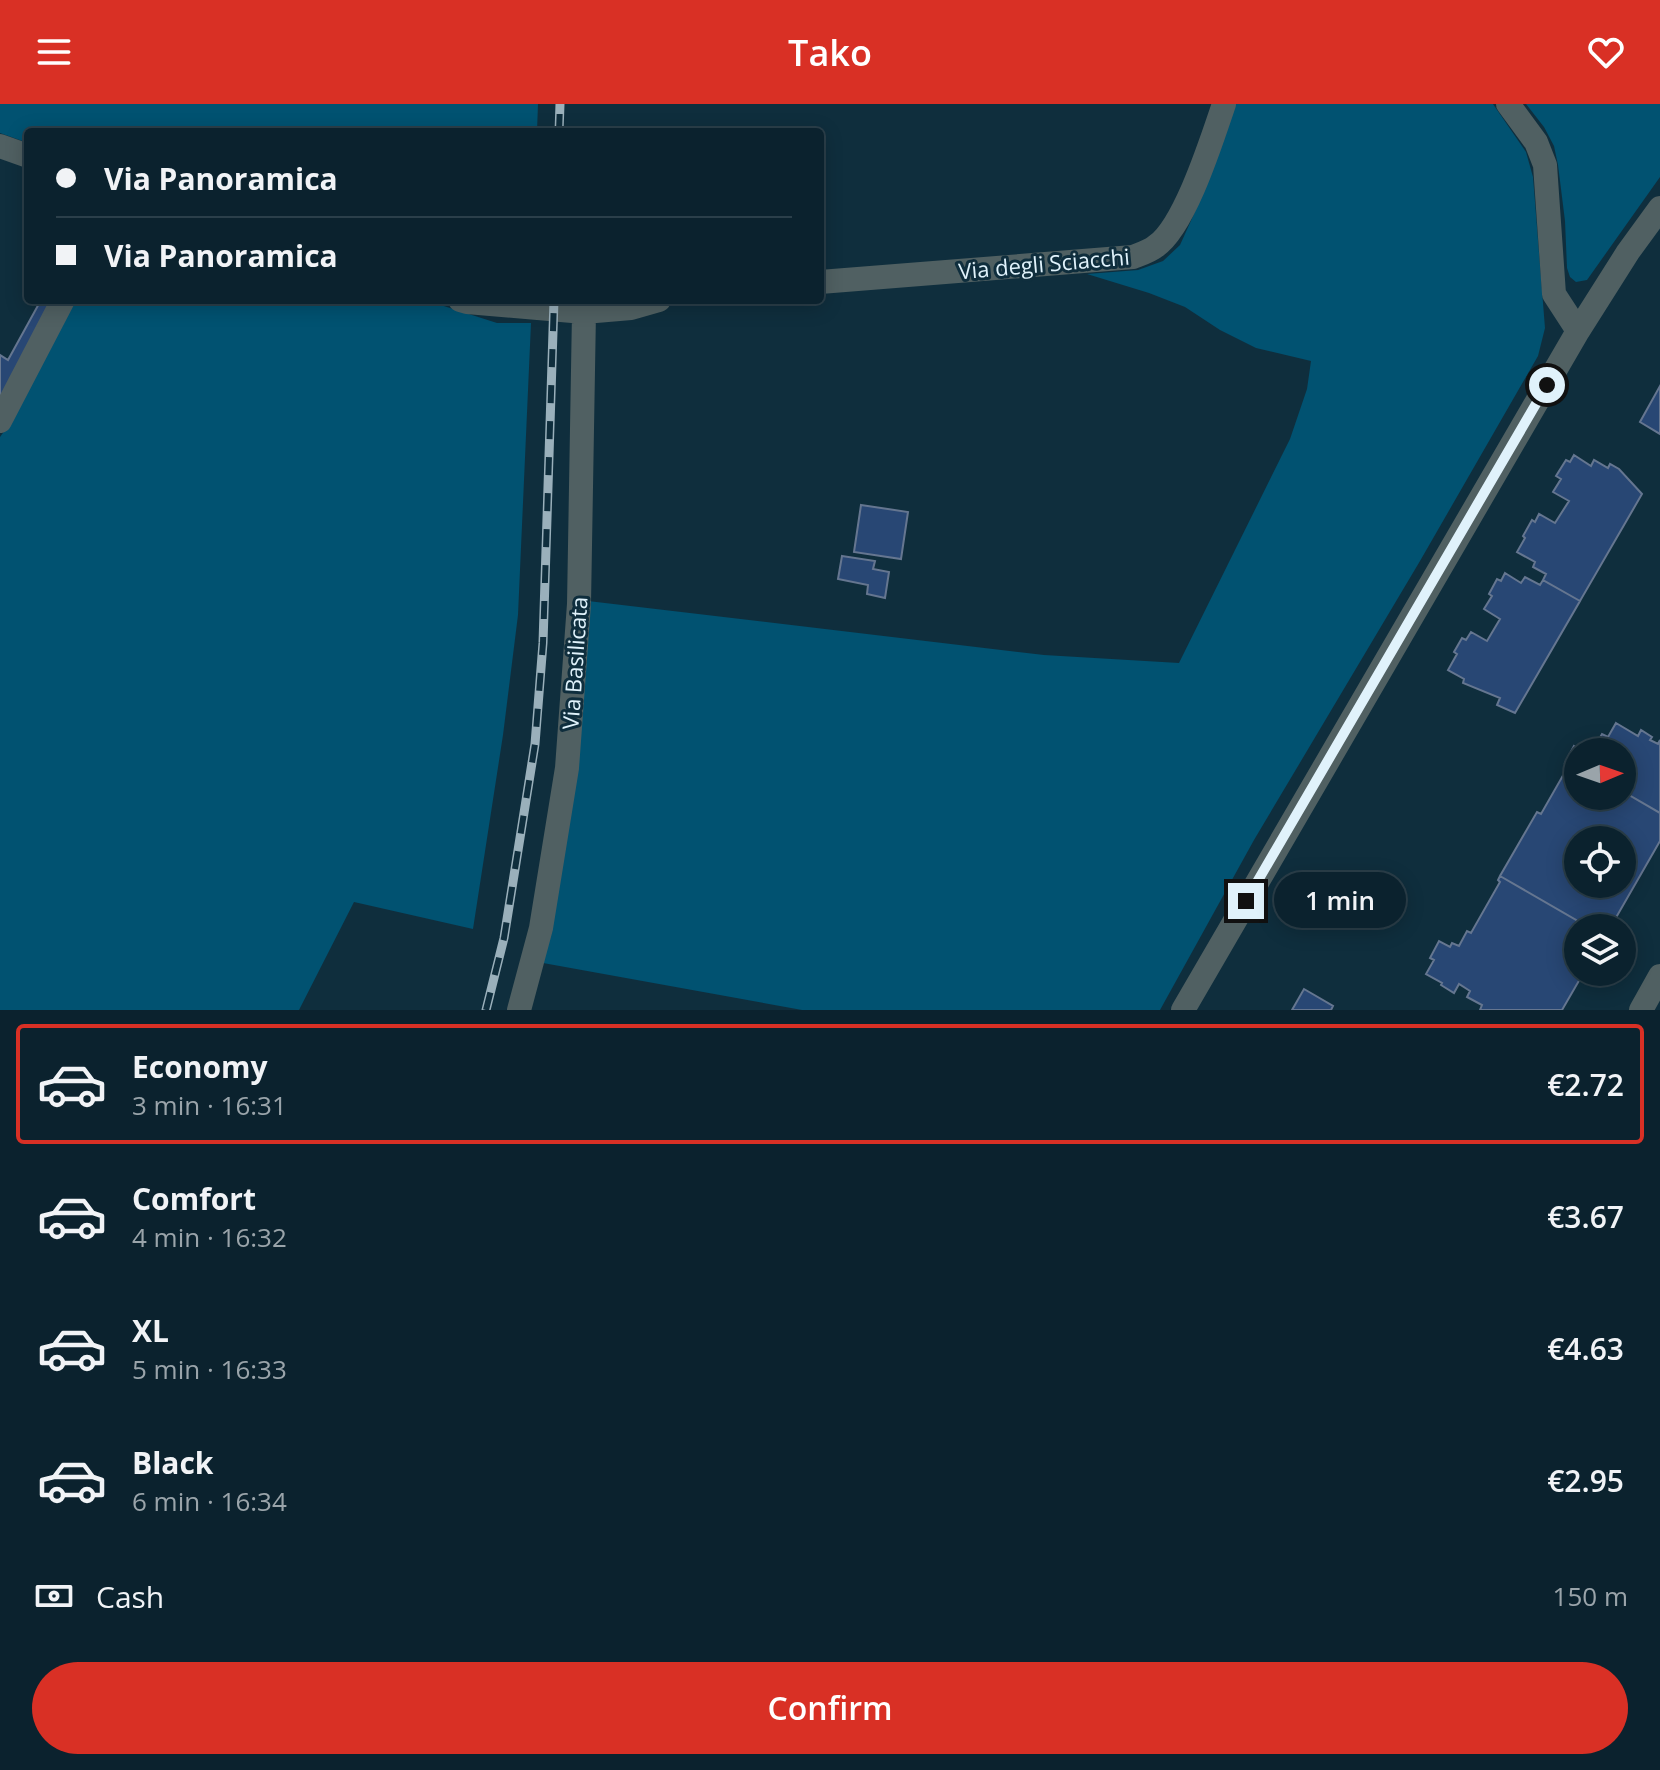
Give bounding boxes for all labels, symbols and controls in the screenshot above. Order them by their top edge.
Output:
text: Tako [788,28,872,77]
icon: menu [32,30,76,74]
icon: heart [1584,30,1628,74]
text: Via Panoramica [104,158,338,199]
text: Via Panoramica [104,235,338,276]
street label: Via degli Sciacchi [957,241,1131,285]
route start [1529,367,1565,403]
street label: Via Basilicata [554,596,594,730]
north arrow [1564,738,1636,810]
map controls [1564,738,1636,986]
button: locate [1564,826,1636,898]
callout: 1 min [1274,873,1406,929]
text: 1 min [1305,882,1375,918]
route end [1228,883,1264,919]
button: layers [1564,914,1636,986]
text: Economy [132,1046,268,1087]
icon: car [36,1048,108,1120]
text: €2.72 [1547,1064,1624,1105]
text: 3 min · 16:31 [132,1087,287,1123]
text: Comfort [132,1178,256,1219]
icon: car [36,1180,108,1252]
text: €3.67 [1547,1196,1624,1237]
text: 4 min · 16:32 [132,1219,287,1255]
text: XL [132,1310,169,1351]
icon: car [36,1312,108,1384]
text: €4.63 [1547,1328,1624,1369]
text: 5 min · 16:33 [132,1351,287,1387]
text: Black [132,1442,213,1483]
icon: car [36,1444,108,1516]
text: €2.95 [1547,1460,1624,1501]
text: 6 min · 16:34 [132,1483,287,1519]
icon: cash [32,1574,76,1618]
text: Cash [96,1576,164,1617]
text: 150 m [1553,1578,1628,1614]
button: Confirm [32,1662,1628,1754]

